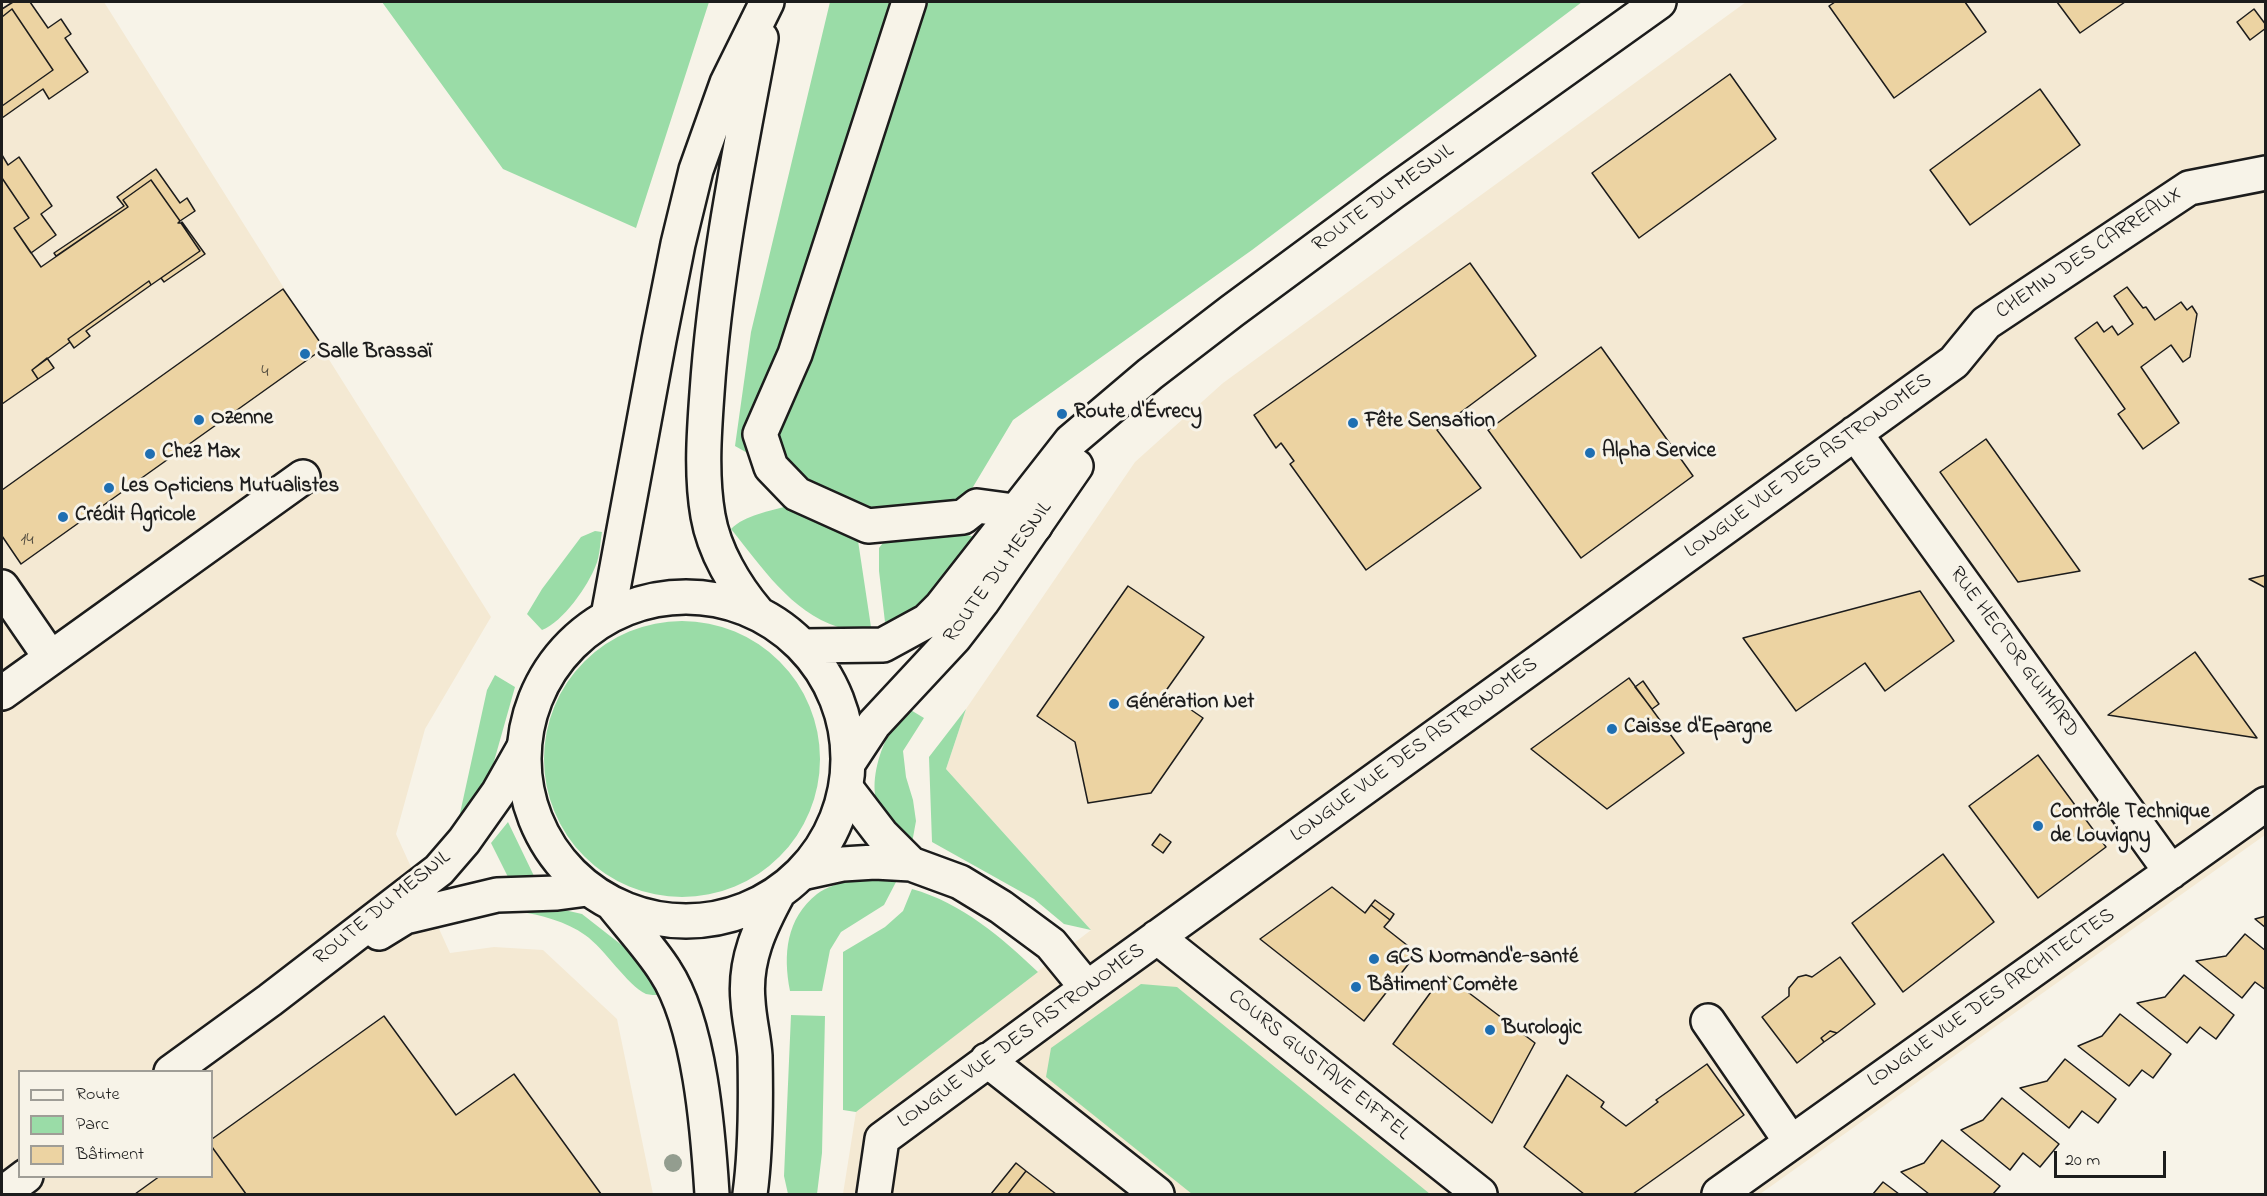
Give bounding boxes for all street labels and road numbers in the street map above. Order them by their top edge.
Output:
street label: ROUTE DU MESNIL [1308,139,1460,259]
street label: CHEMIN DES CARREAUX [1992,182,2188,326]
street label: LONGUE VUE DES ASTRONOMES [1681,369,1937,565]
street label: ROUTE DU MESNIL [939,497,1059,649]
street label: RUE HECTOR GUIMARD [1943,563,2083,743]
street label: LONGUE VUE DES ASTRONOMES [1287,653,1543,849]
street label: ROUTE DU MESNIL [310,846,456,972]
street label: LONGUE VUE DES ARCHITECTES [1863,904,2121,1094]
street label: LONGUE VUE DES ASTRONOMES [894,939,1150,1135]
street label: COURS GUSTAVE EIFFEL [1222,985,1414,1147]

